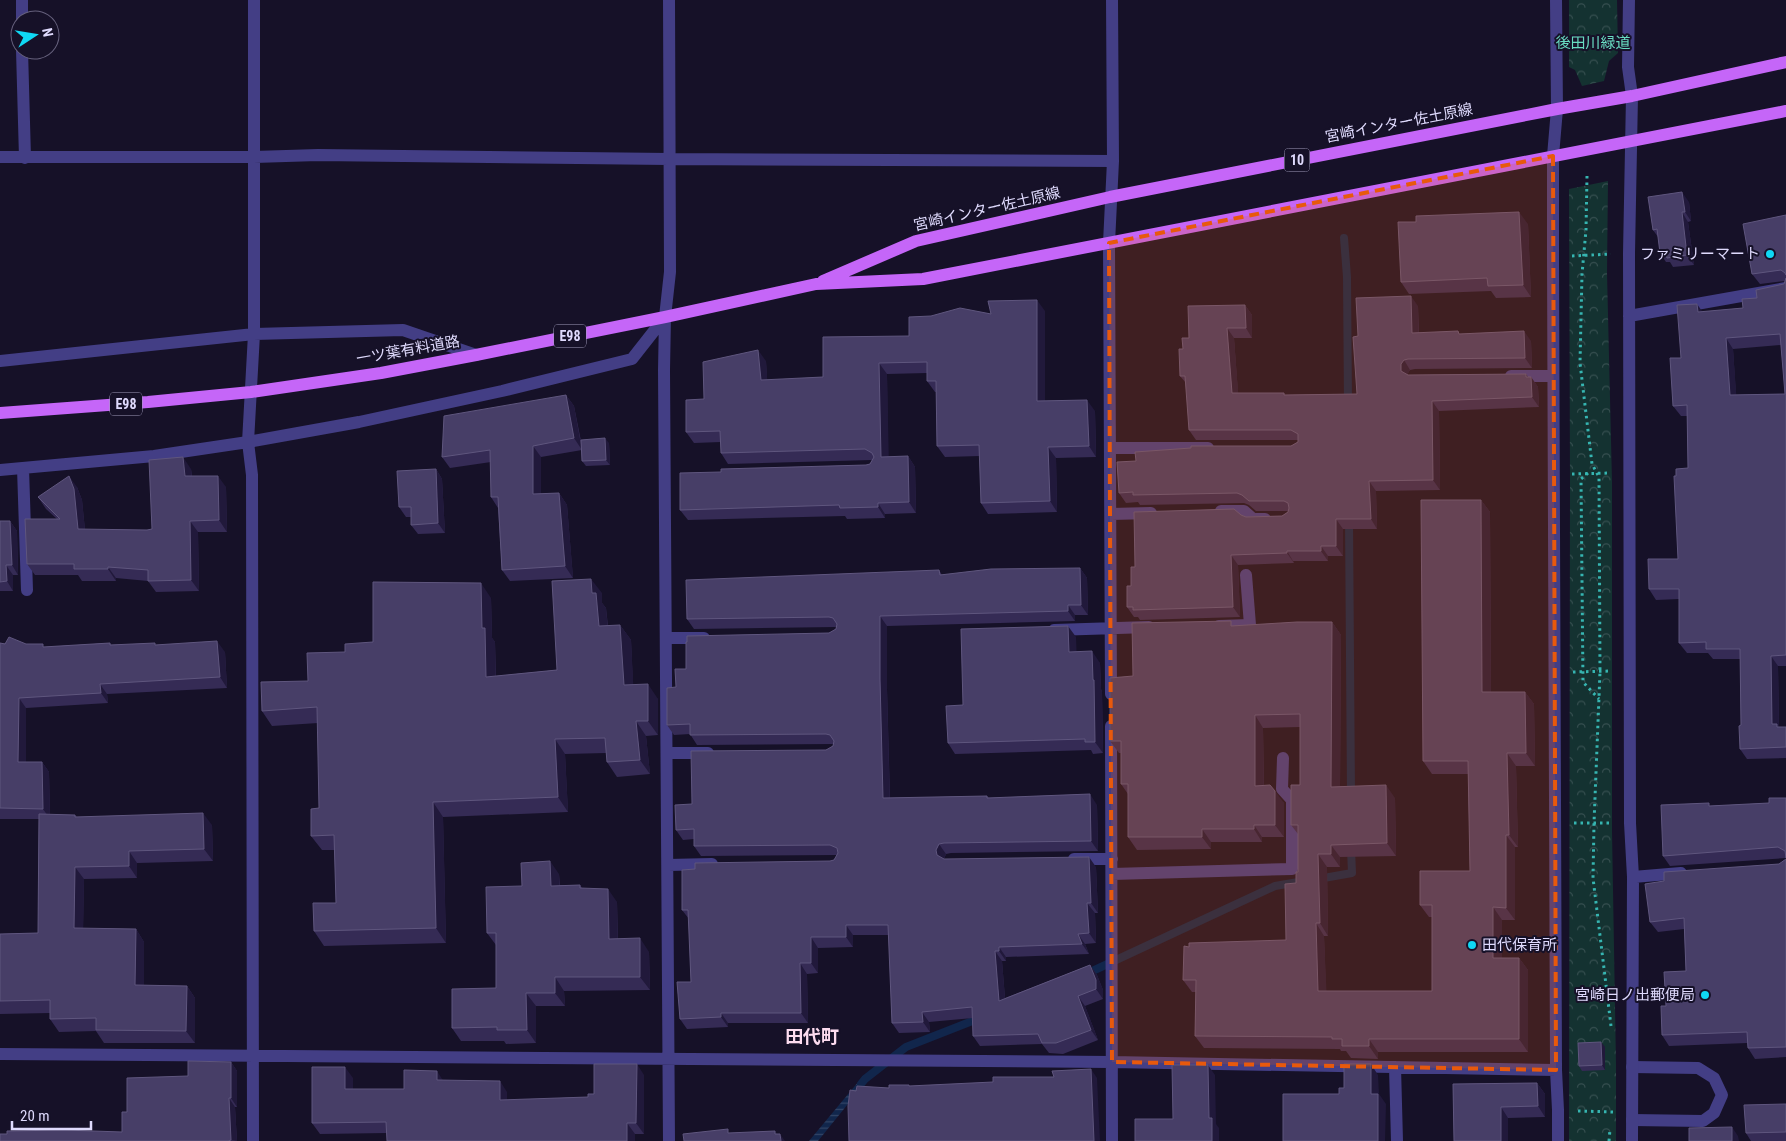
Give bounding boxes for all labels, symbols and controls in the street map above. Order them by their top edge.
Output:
north arrow [10,10,60,60]
text: N [39,26,56,38]
park label: 後田川緑道 [1555,34,1631,52]
street label: 宮崎インター佐土原線 [1324,100,1474,146]
road number: 10 [1284,148,1310,172]
street label: 宮崎インター佐土原線 [912,183,1062,235]
place label: ファミリーマート [1640,245,1760,263]
marker: ファミリーマート [1764,248,1776,260]
road number: E98 [554,324,586,348]
street label: 一ツ葉有料道路 [355,332,461,368]
road number: E98 [110,392,142,416]
place label: 田代保育所 [1482,936,1557,954]
marker: 田代保育所 [1466,939,1478,951]
place label: 宮崎日ノ出郵便局 [1575,986,1695,1004]
marker: 宮崎日ノ出郵便局 [1699,989,1711,1001]
district label: 田代町 [785,1026,839,1047]
scale bar [12,1098,91,1130]
text: 20 m [20,1107,50,1125]

